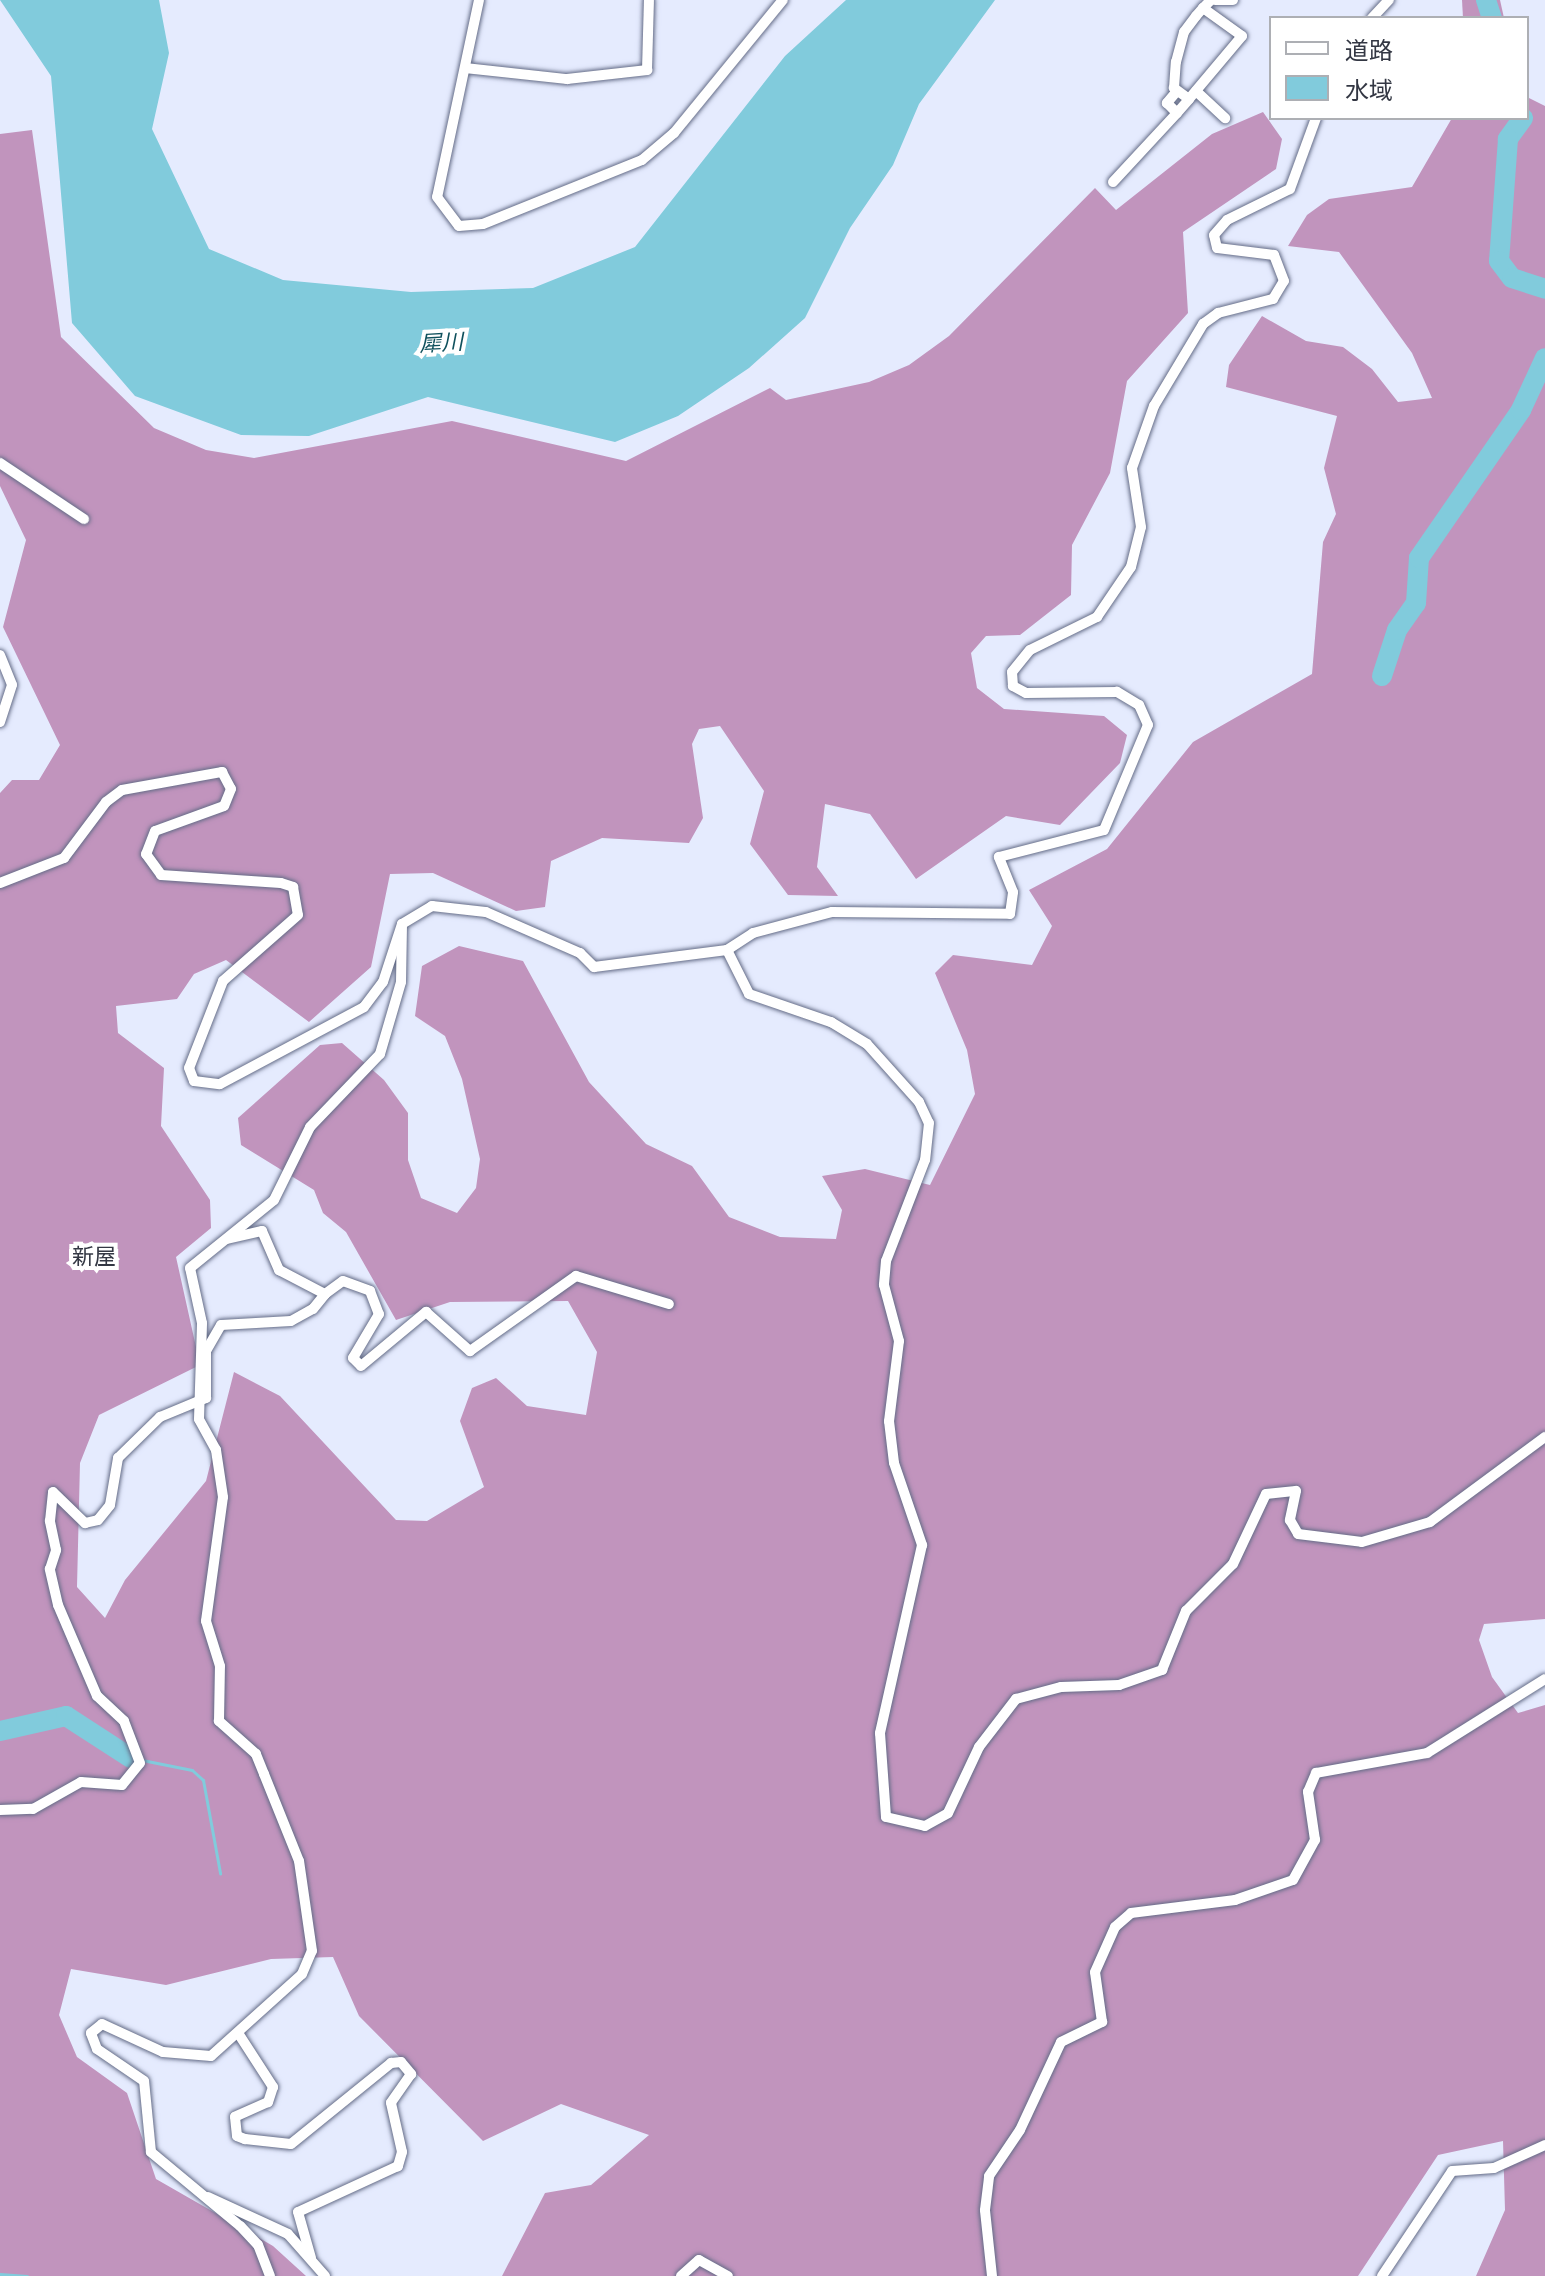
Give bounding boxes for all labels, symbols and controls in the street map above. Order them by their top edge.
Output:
legend [1269,16,1529,120]
text: 道路 [1345,37,1393,64]
text: 水域 [1345,77,1393,104]
water label: 犀川 [418,329,464,357]
district label: 新屋 [72,1244,116,1270]

